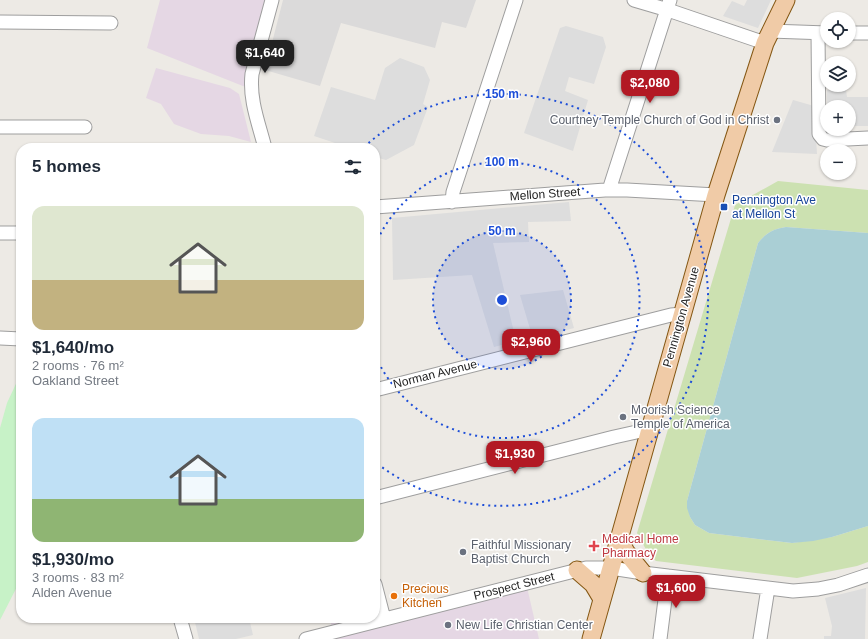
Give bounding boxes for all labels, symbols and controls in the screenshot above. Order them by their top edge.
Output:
map controls [820,12,856,180]
button: locate [820,12,856,48]
pin: $1,640 [232,40,298,74]
text: $1,640 [245,45,285,60]
button: layers [820,56,856,92]
pin: $2,080 [617,70,683,104]
text: $2,080 [630,75,670,90]
text: 150 m [485,87,519,101]
button: + [820,100,856,136]
place label: Courtney Temple Church of God in Christ [550,113,770,127]
marker: Courtney Temple Church of God in Christ [772,115,782,125]
button: − [820,144,856,180]
text: 100 m [485,155,519,169]
icon: filters [342,156,364,178]
text: 5 homes [32,157,101,176]
street label: Mellon Street [509,185,581,203]
place label: Pennington Ave at Mellon St [732,193,816,221]
marker: Pennington Ave at Mellon St [719,202,729,212]
text: 50 m [488,224,516,238]
icon: home [162,232,234,304]
street label: Pennington Avenue [660,265,702,369]
centre of rings [495,293,509,307]
pin: $2,960 [498,329,564,363]
text: $2,960 [511,334,551,349]
text: $1,640/mo [32,338,114,357]
street label: Norman Avenue [392,357,479,391]
text: 2 rooms · 76 m² [32,358,124,373]
text: Oakland Street [32,373,119,388]
place label: Moorish Science Temple of America [631,403,730,431]
marker: Moorish Science Temple of America [618,412,628,422]
pin: $1,930 [482,441,548,475]
icon: home [162,444,234,516]
text: $1,930 [495,446,535,461]
place label: Medical Home Pharmacy [602,532,679,560]
place label: Faithful Missionary Baptist Church [471,538,571,566]
marker: Medical Home Pharmacy [589,541,599,551]
marker: Faithful Missionary Baptist Church [458,547,468,557]
text: $1,930/mo [32,550,114,569]
street label: Prospect Street [472,569,556,603]
text: 3 rooms · 83 m² [32,570,124,585]
pin: $1,600 [643,575,709,609]
text: $1,600 [656,580,696,595]
place label: Precious Kitchen [402,582,449,610]
text: Alden Avenue [32,585,112,600]
marker: Precious Kitchen [389,591,399,601]
place label: New Life Christian Center [456,618,593,632]
marker: New Life Christian Center [443,620,453,630]

